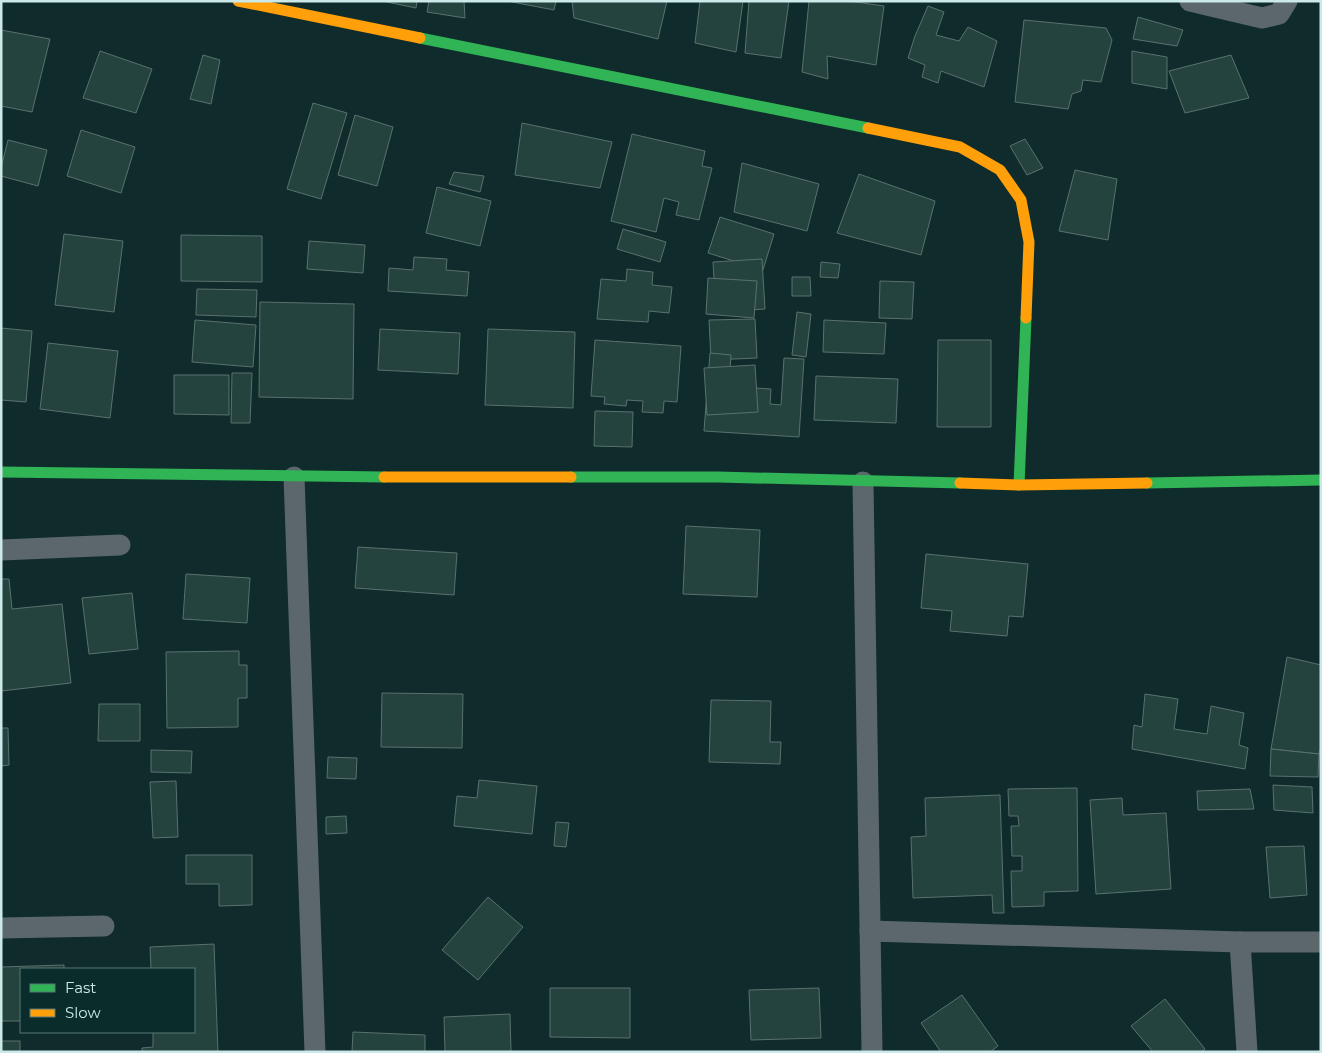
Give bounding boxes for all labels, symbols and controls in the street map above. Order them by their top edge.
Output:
legend [20,968,195,1033]
text: Fast [65,978,96,997]
text: Slow [65,1003,101,1022]

